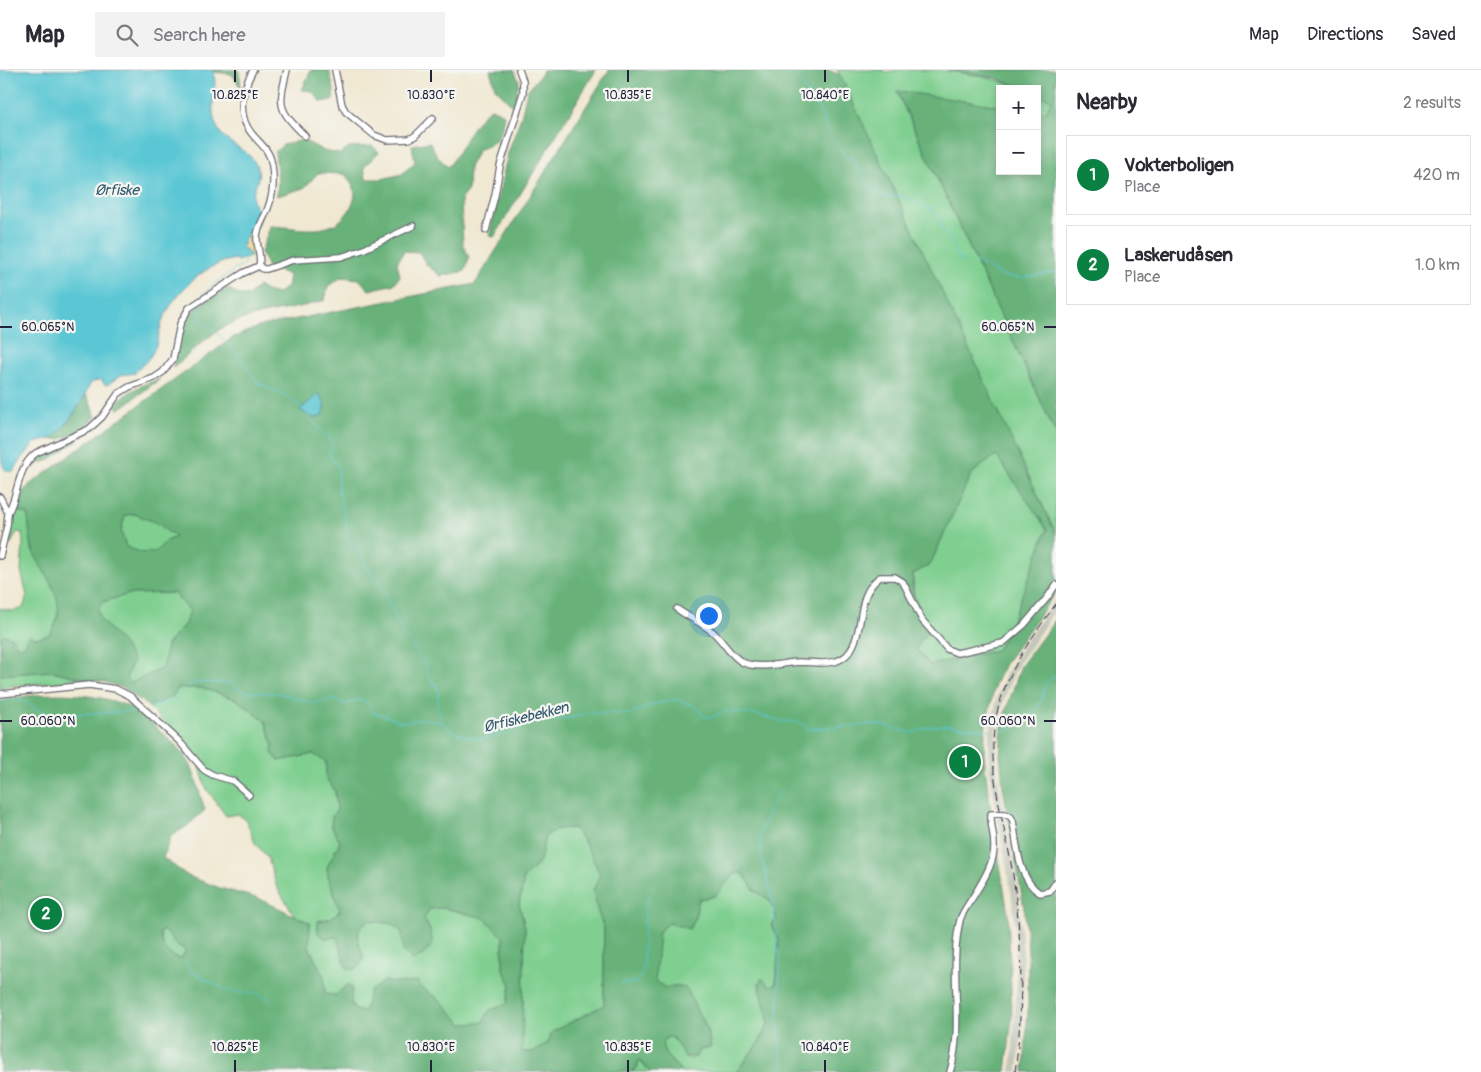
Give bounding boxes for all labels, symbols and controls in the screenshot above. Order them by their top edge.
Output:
search box [95,12,445,57]
text: Map [25,20,65,49]
icon: search [113,21,141,49]
text: Search here [153,23,246,47]
text: Map [1249,23,1279,46]
text: Directions [1307,23,1383,46]
text: Saved [1411,23,1456,46]
map controls [996,85,1041,175]
button: + [996,85,1041,130]
text: 10.825°E [212,88,258,103]
text: 10.830°E [407,88,455,103]
text: 10.835°E [605,88,651,103]
text: 10.840°E [801,88,849,103]
text: Nearby [1076,89,1137,116]
text: 2 results [1403,93,1461,113]
button: − [996,130,1041,175]
text: Vokterboligen [1124,153,1234,177]
text: 1 [1090,165,1096,185]
text: 420 m [1413,165,1460,185]
text: Place [1124,177,1160,197]
water label: Ørfiske [95,181,141,200]
text: Laskerudåsen [1124,243,1233,267]
text: 2 [1089,255,1097,275]
text: 1.0 km [1415,255,1460,275]
text: Place [1124,267,1160,287]
text: 60.065°N [22,320,74,335]
text: 60.065°N [982,320,1034,335]
your location [696,603,722,629]
water label: Ørfiskebekken [482,697,572,737]
text: 60.060°N [21,714,75,729]
text: 60.060°N [981,714,1035,729]
pin: 1 [949,743,981,781]
pin: 2 [30,895,62,933]
text: 10.825°E [212,1040,258,1055]
text: 10.830°E [407,1040,455,1055]
text: 10.835°E [605,1040,651,1055]
text: 10.840°E [801,1040,849,1055]

